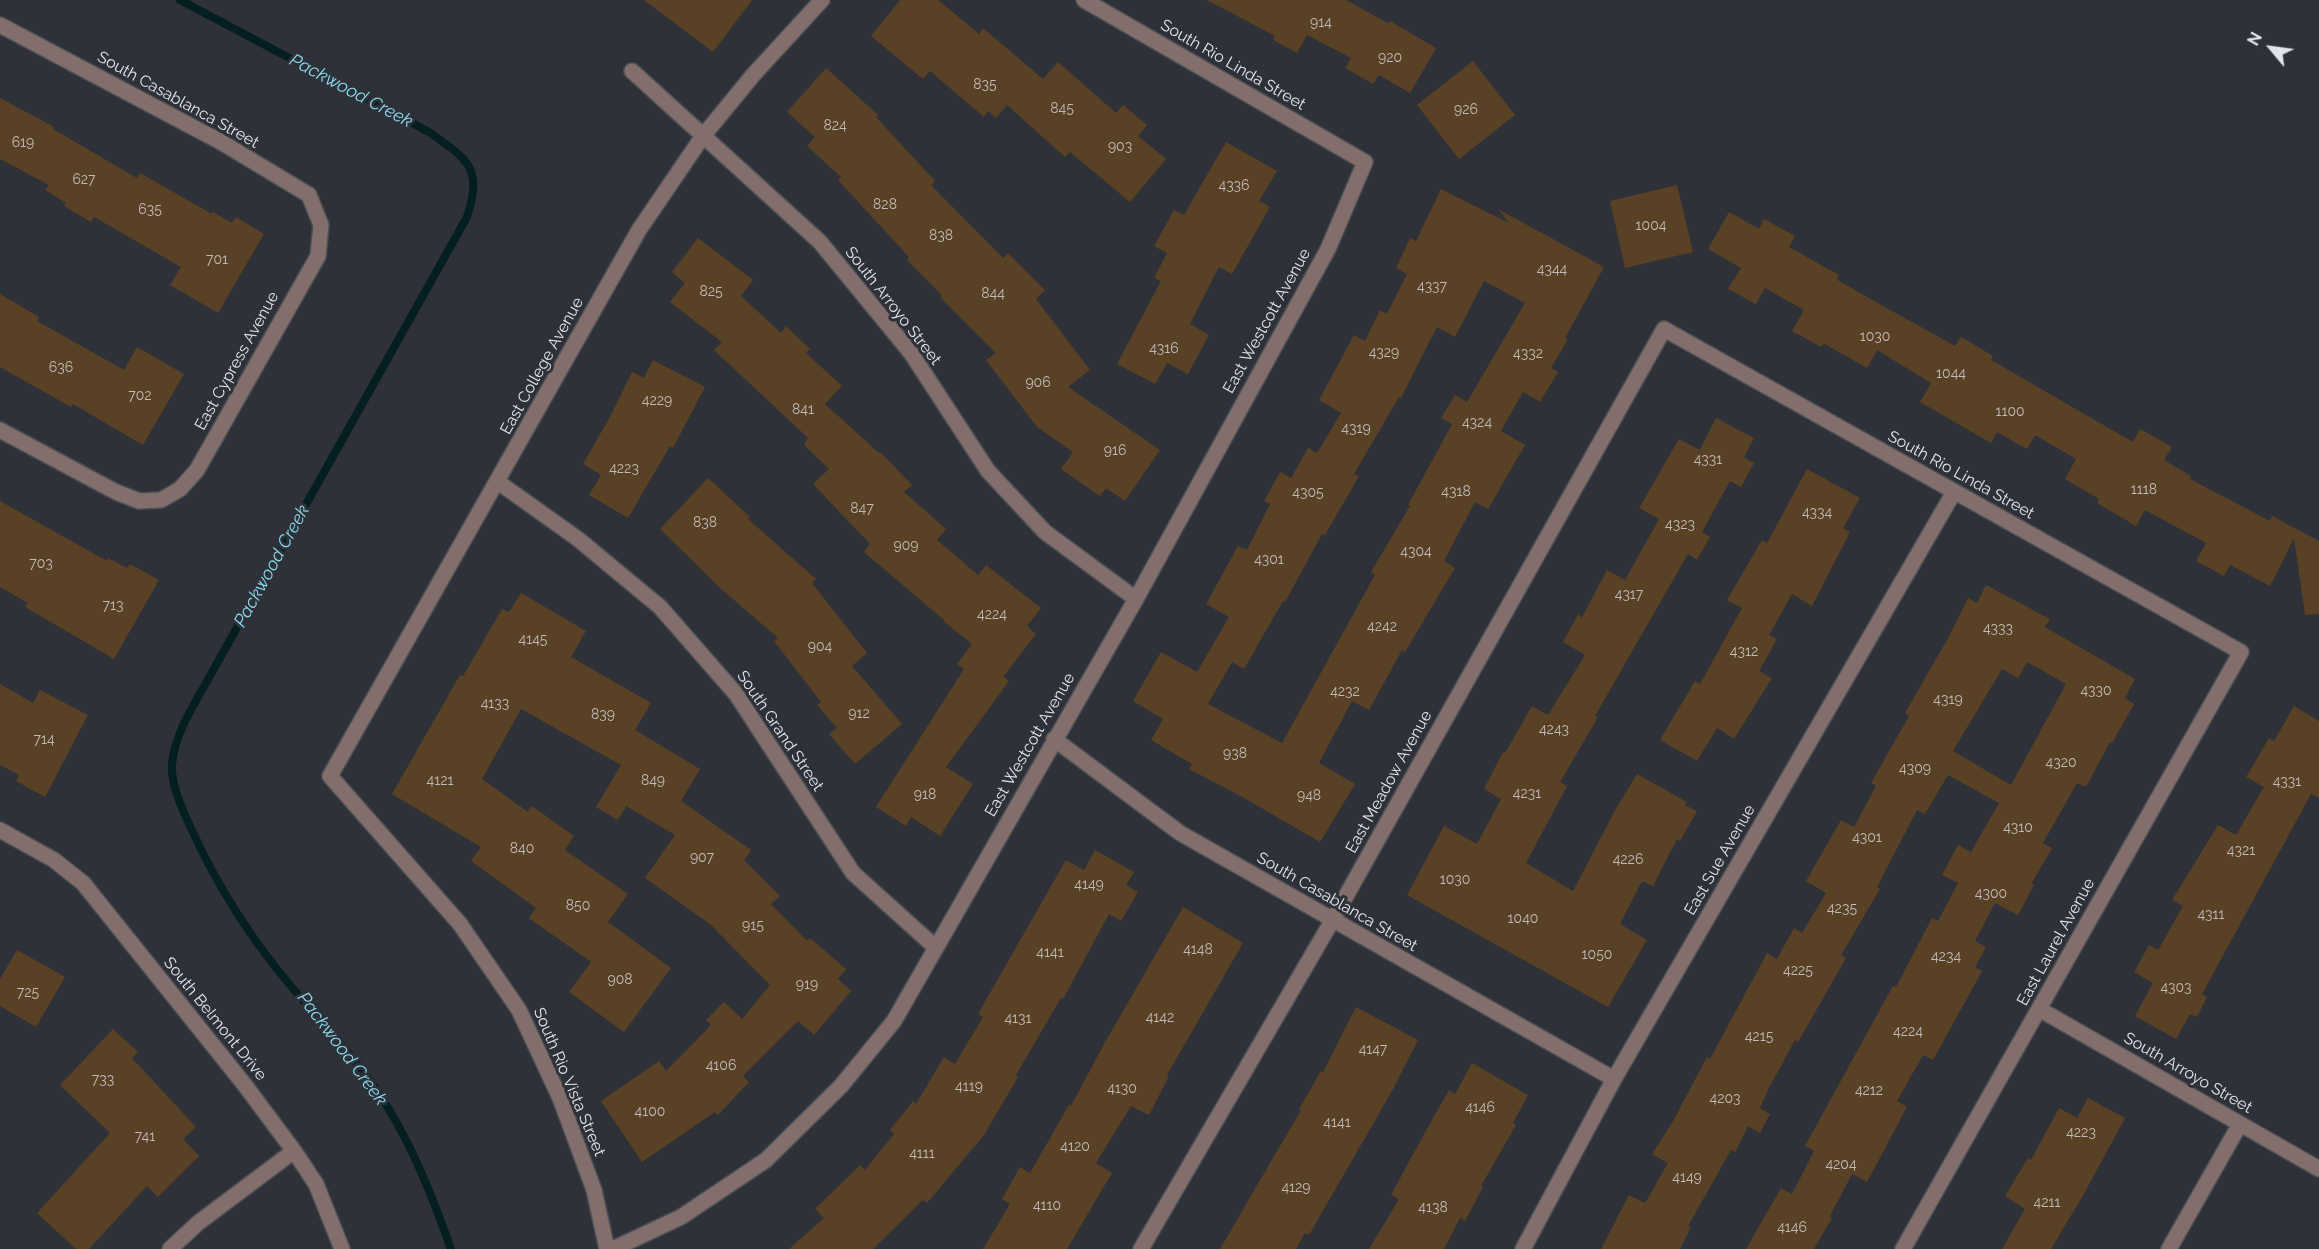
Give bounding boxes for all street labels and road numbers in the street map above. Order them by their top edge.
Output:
street label: South Rio Linda Street [1157,16,1309,114]
street label: South Casablanca Street [94,48,262,152]
street label: South Arroyo Street [841,243,945,369]
street label: East Westcott Avenue [1219,245,1315,397]
street label: East Cypress Avenue [191,288,283,434]
street label: East College Avenue [496,294,588,438]
street label: South Rio Linda Street [1885,427,2037,523]
street label: South Grand Street [733,667,827,795]
street label: East Westcott Avenue [981,670,1079,820]
street label: East Meadow Avenue [1342,707,1436,857]
street label: East Sue Avenue [1681,801,1759,919]
street label: South Casablanca Street [1253,848,1421,956]
street label: East Laurel Avenue [2013,875,2099,1009]
street label: South Belmont Drive [159,954,271,1084]
street label: South Rio Vista Street [529,1005,609,1159]
street label: South Arroyo Street [2120,1028,2256,1118]

